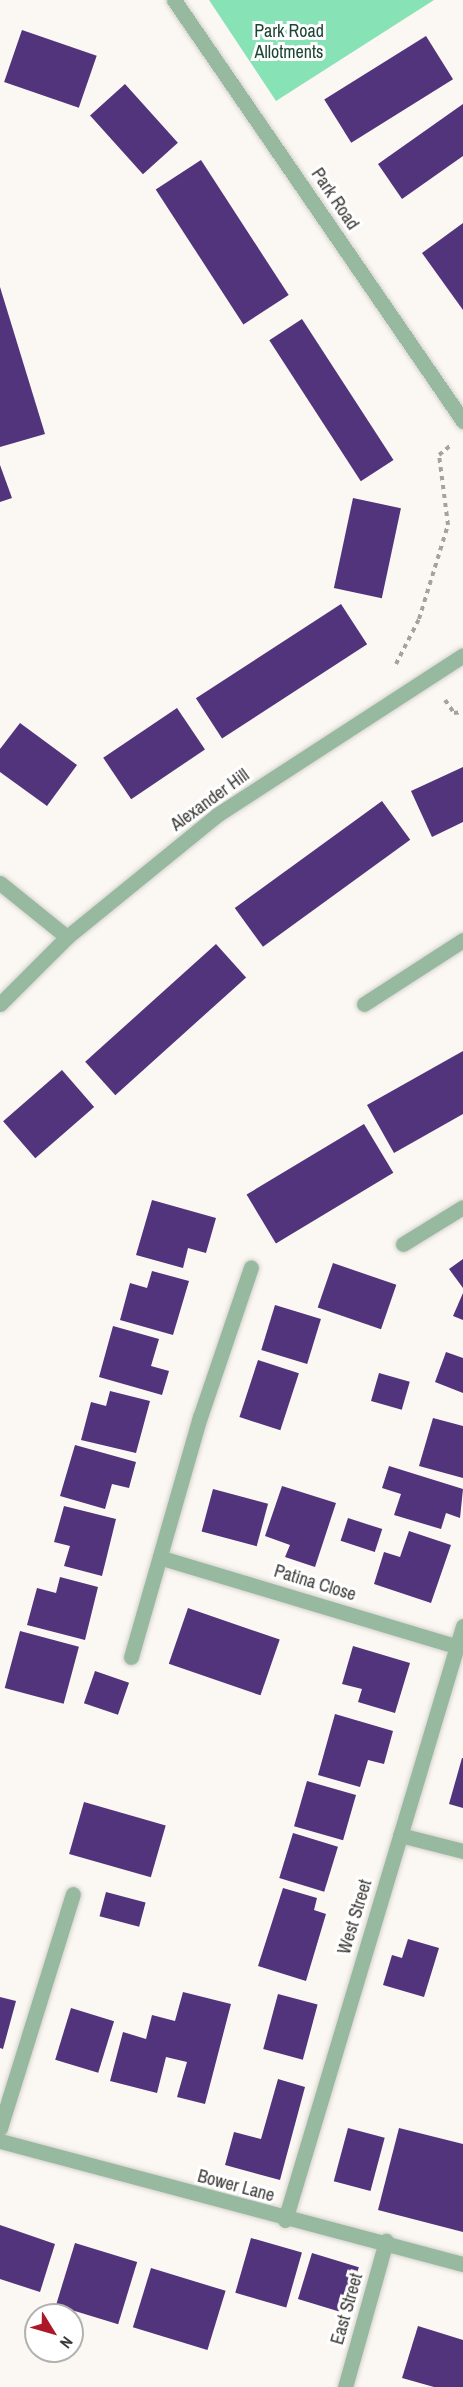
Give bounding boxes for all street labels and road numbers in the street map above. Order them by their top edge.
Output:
street label: Park Road [307,164,363,234]
street label: Alexander Hill [166,764,254,836]
street label: Patina Close [271,1560,359,1606]
street label: West Street [333,1877,377,1957]
street label: Bower Lane [195,2165,277,2207]
street label: East Street [327,2271,367,2347]

